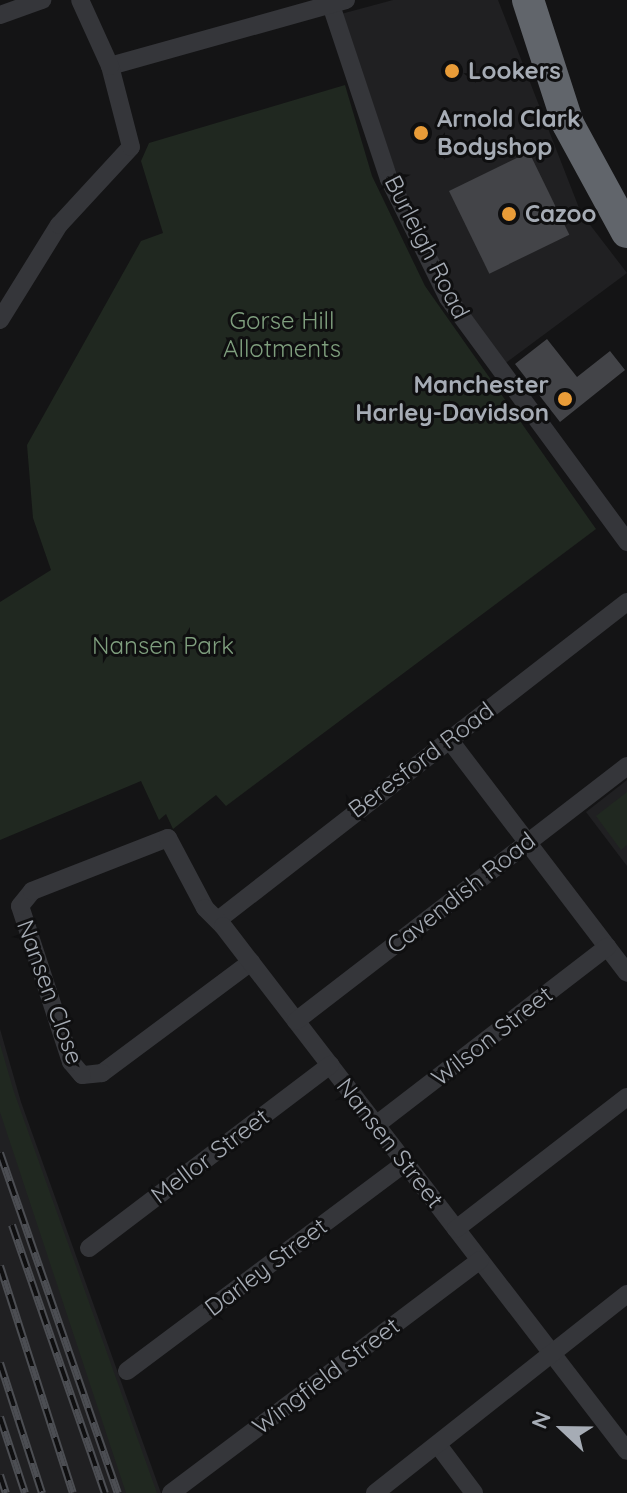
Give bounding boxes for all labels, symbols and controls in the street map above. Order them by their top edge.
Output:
place label: Lookers [468,57,561,85]
marker: Lookers [443,62,461,80]
place label: Arnold Clark Bodyshop [437,105,581,161]
marker: Arnold Clark Bodyshop [412,124,430,142]
street label: Burleigh Road [378,170,476,324]
place label: Cazoo [525,200,596,228]
marker: Cazoo [500,205,518,223]
park label: Gorse Hill Allotments [223,307,341,363]
place label: Manchester Harley-Davidson [355,371,549,427]
marker: Manchester Harley-Davidson [556,390,574,408]
park label: Nansen Park [92,632,234,660]
street label: Beresford Road [343,696,499,824]
street label: Cavendish Road [381,826,541,960]
street label: Nansen Close [11,916,89,1068]
street label: Wilson Street [426,980,558,1092]
street label: Nansen Street [330,1072,450,1214]
street label: Mellor Street [145,1102,275,1210]
street label: Darley Street [199,1212,333,1322]
street label: Wingfield Street [247,1311,405,1441]
north arrow [523,1389,603,1469]
text: N [525,1407,557,1433]

